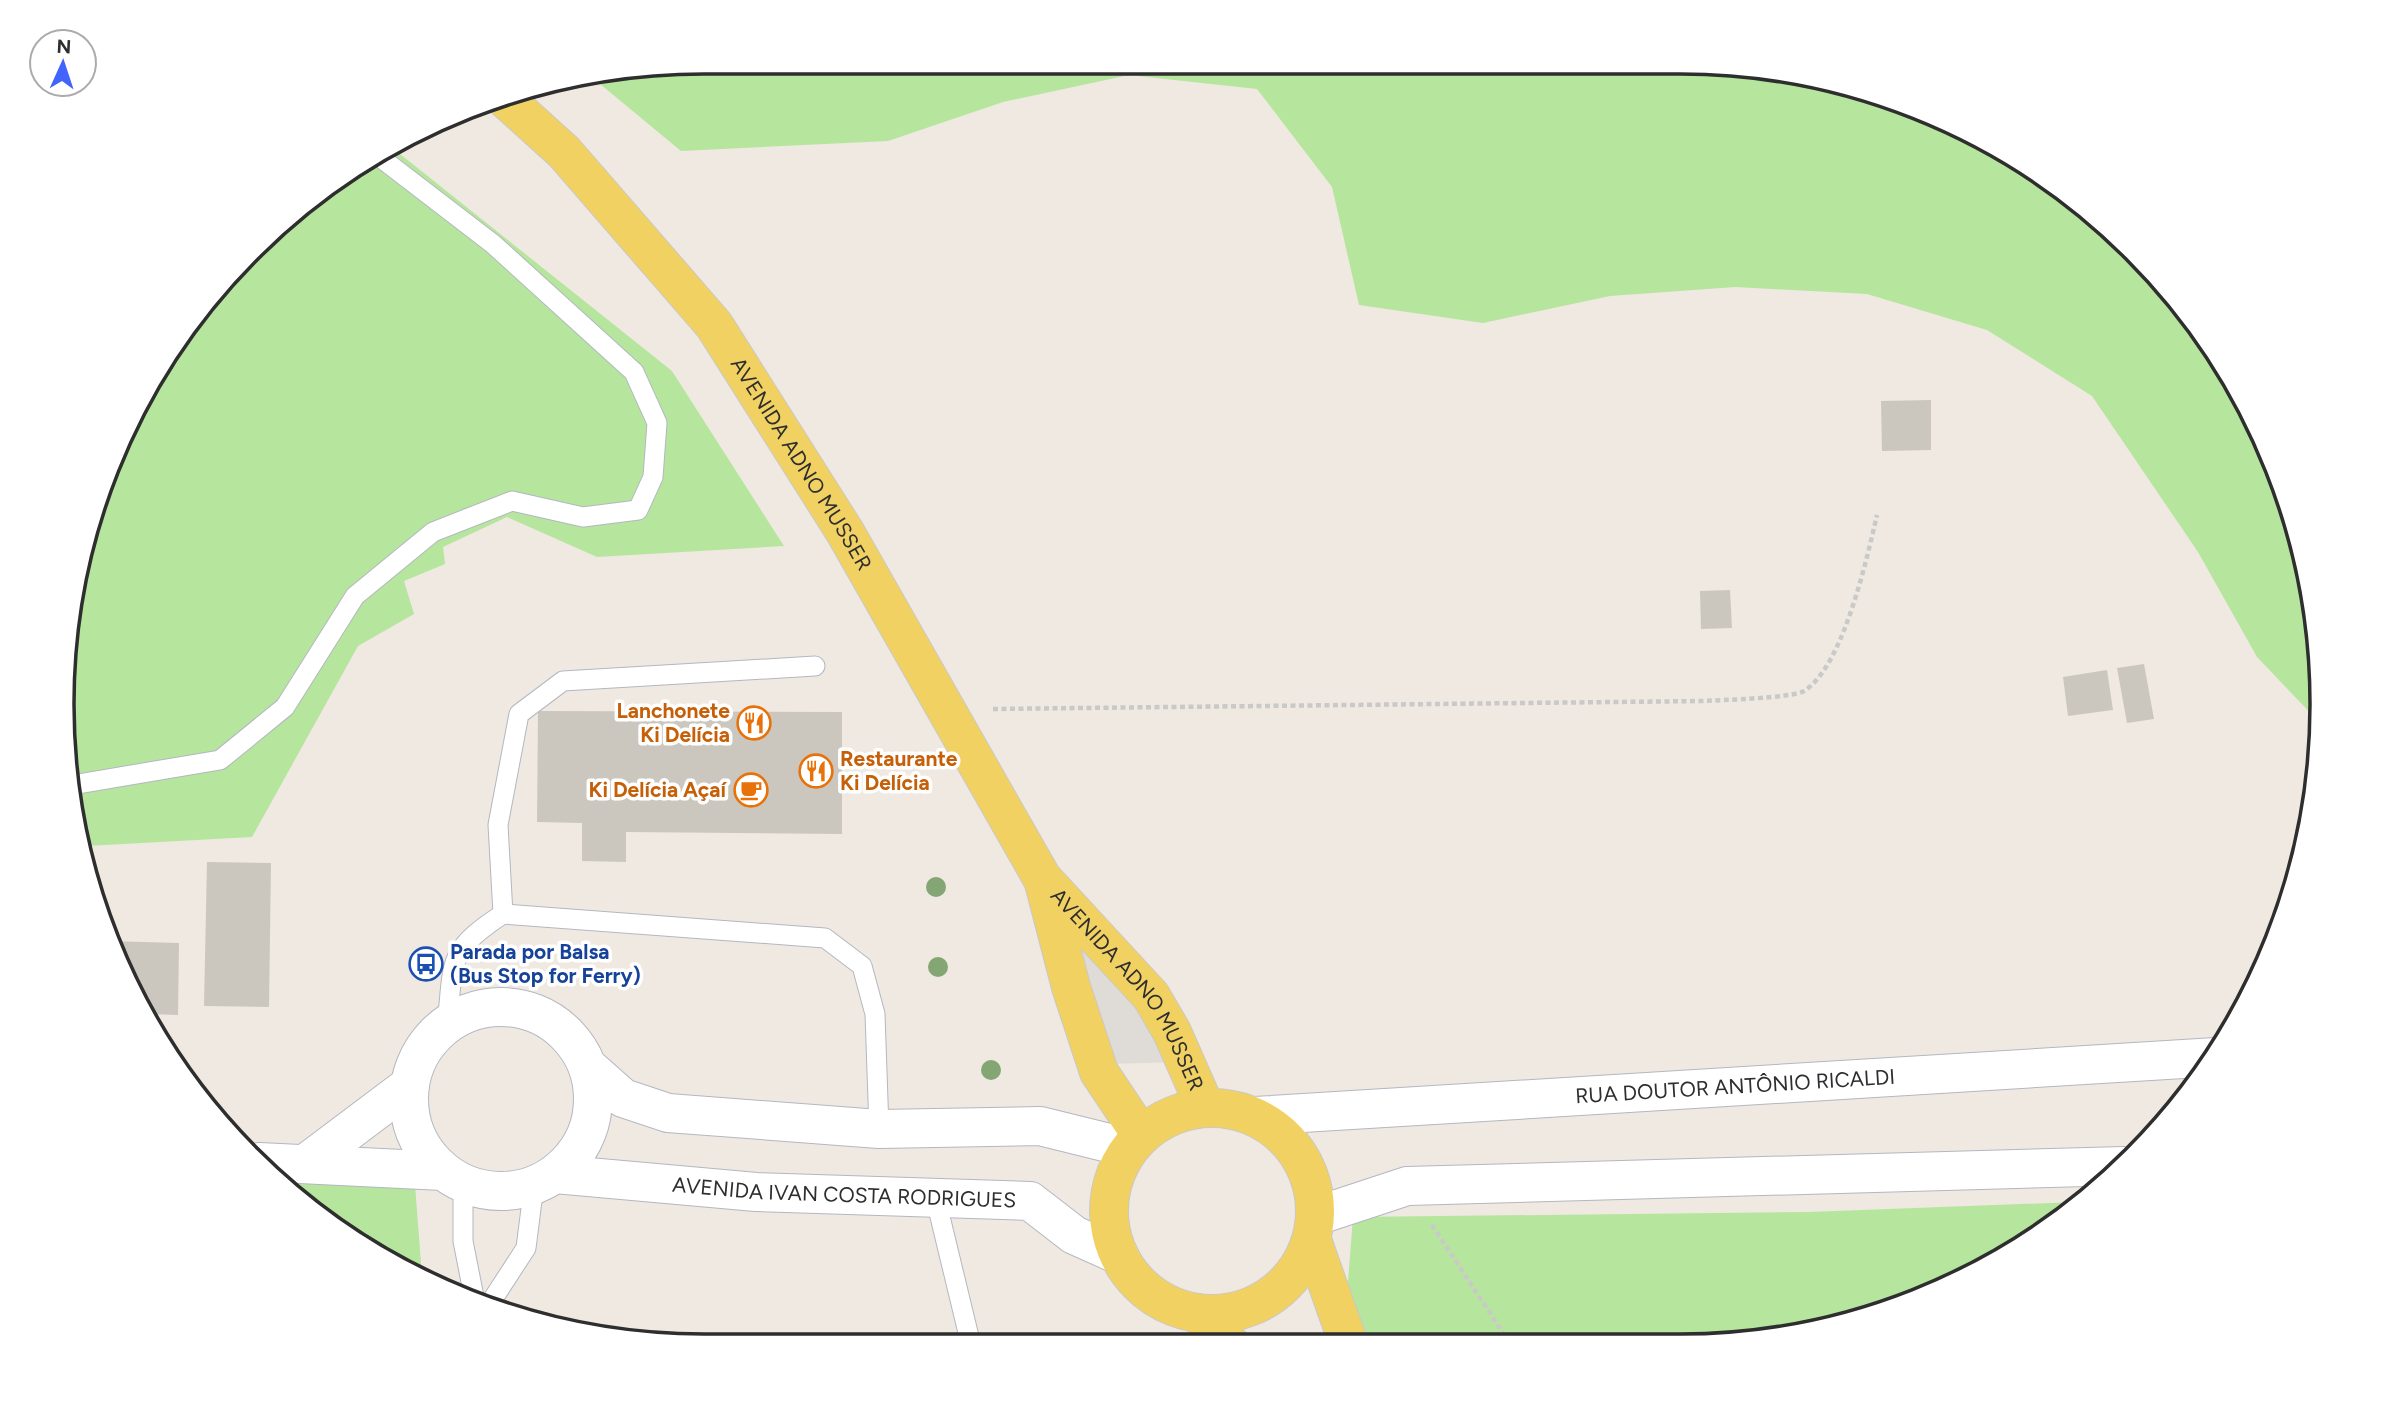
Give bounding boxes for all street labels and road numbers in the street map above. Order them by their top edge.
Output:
street label: AVENIDA ADNO MUSSER [726,352,877,575]
street label: AVENIDA ADNO MUSSER [1046,883,1209,1094]
street label: RUA DOUTOR ANTÔNIO RICALDI [1574,1064,1896,1108]
street label: AVENIDA IVAN COSTA RODRIGUES [671,1172,1017,1213]

